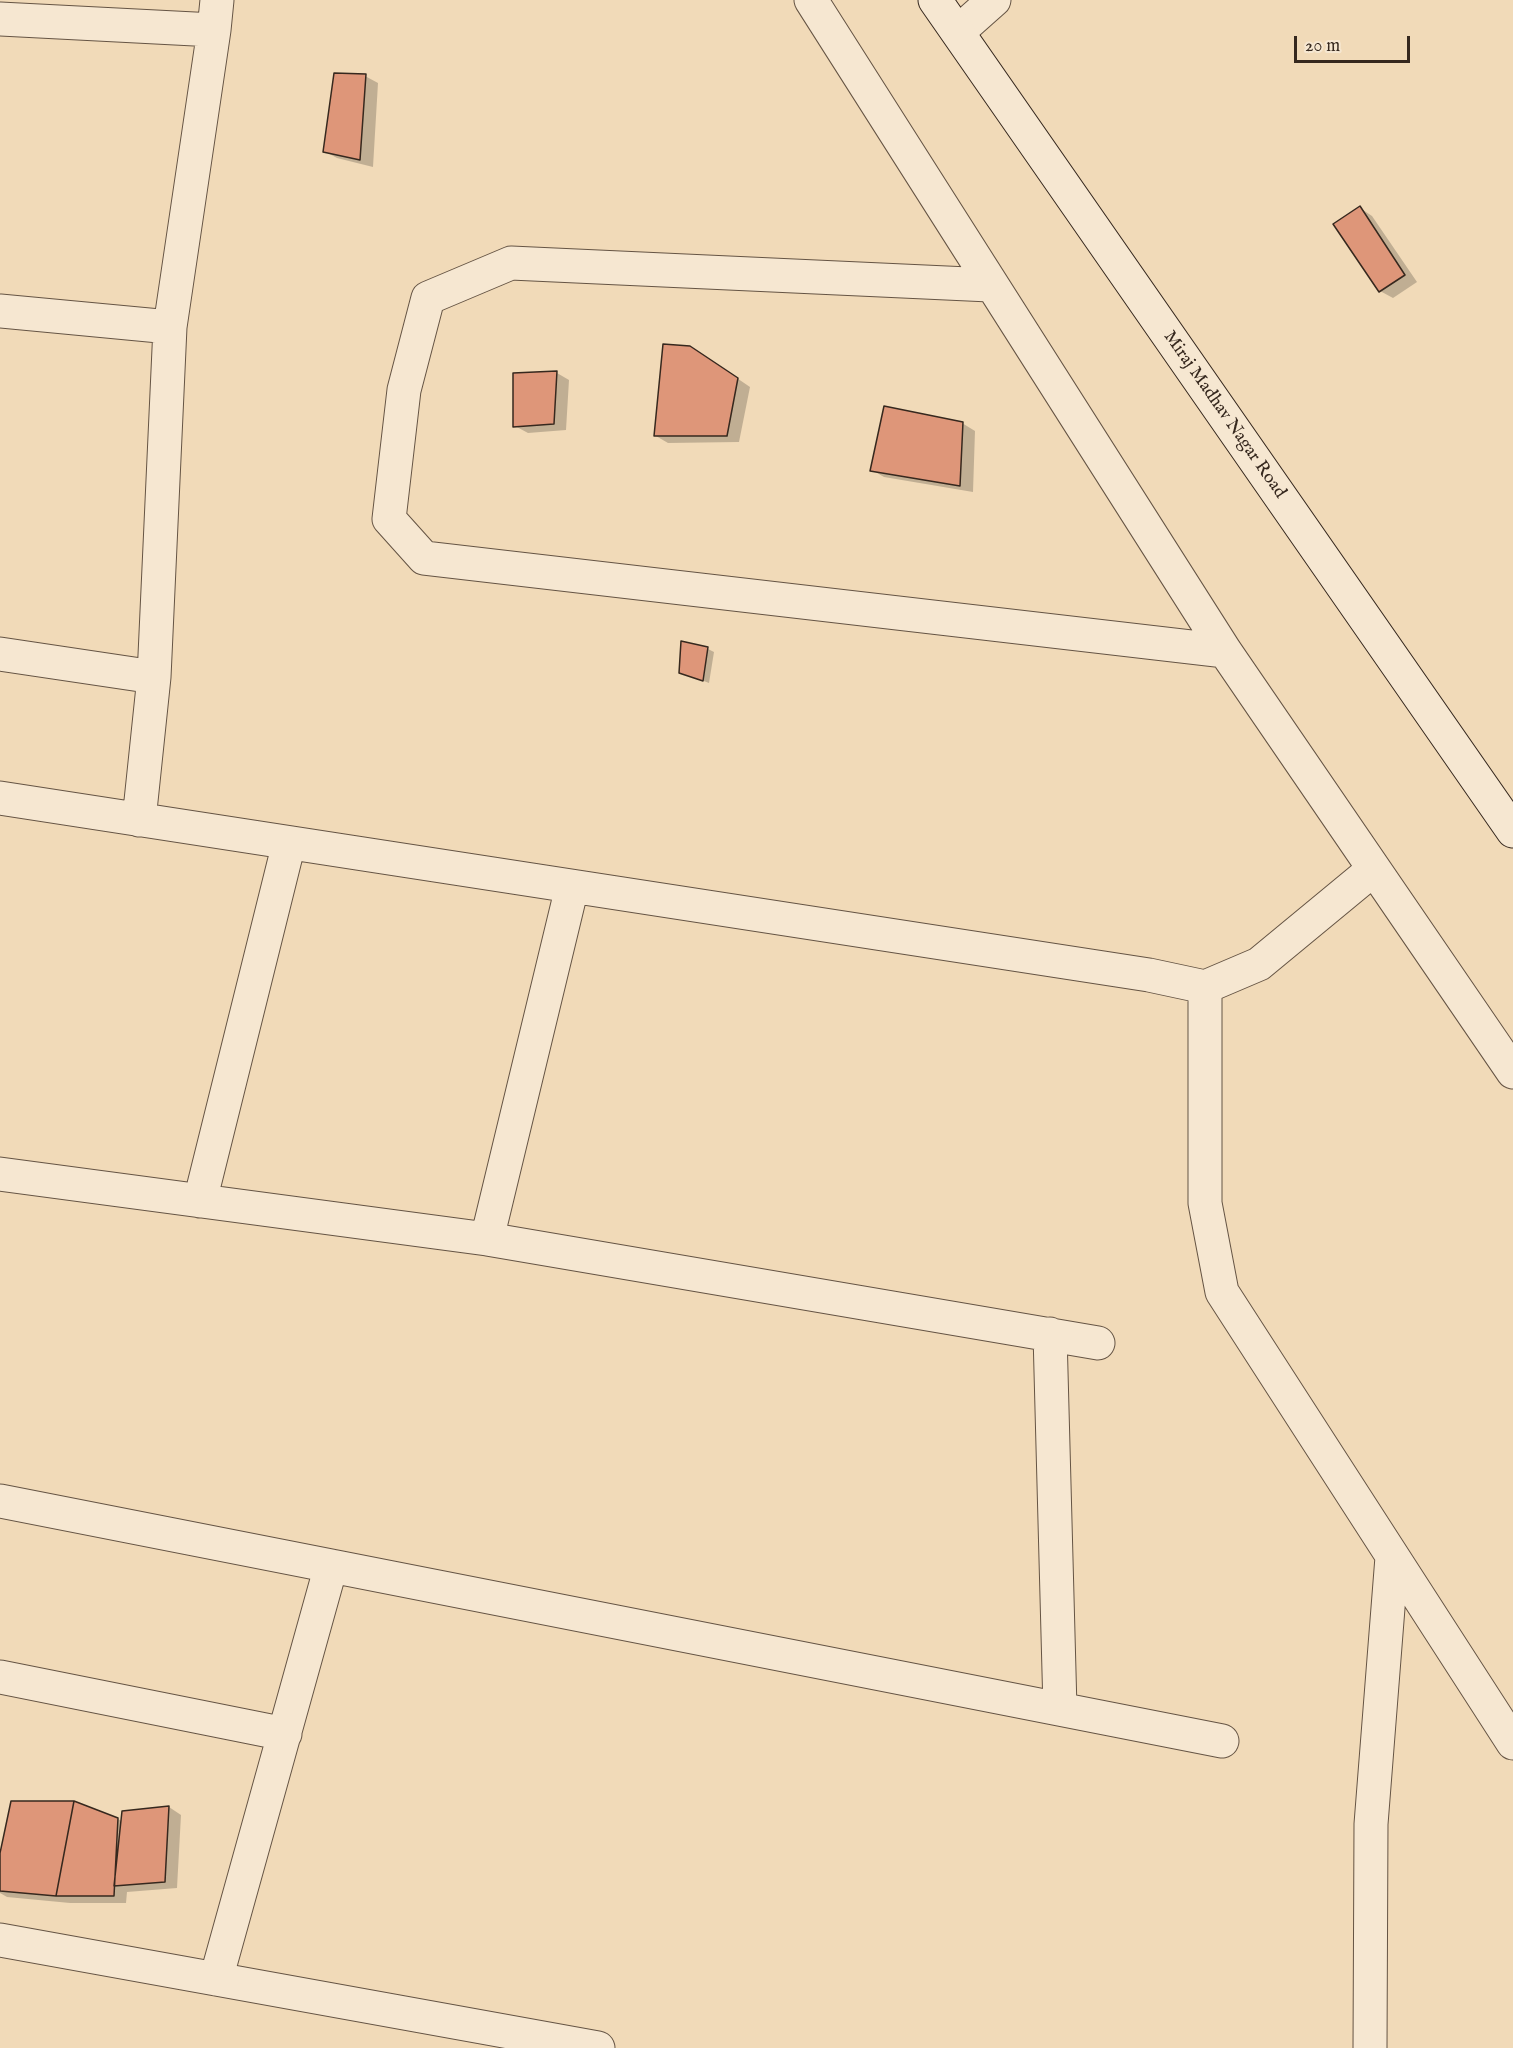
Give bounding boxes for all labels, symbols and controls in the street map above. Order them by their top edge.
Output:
scale bar [1297,24,1412,62]
text: 20 m [1305,35,1340,58]
street label: Miraj Madhav Nagar Road [1158,327,1290,503]

